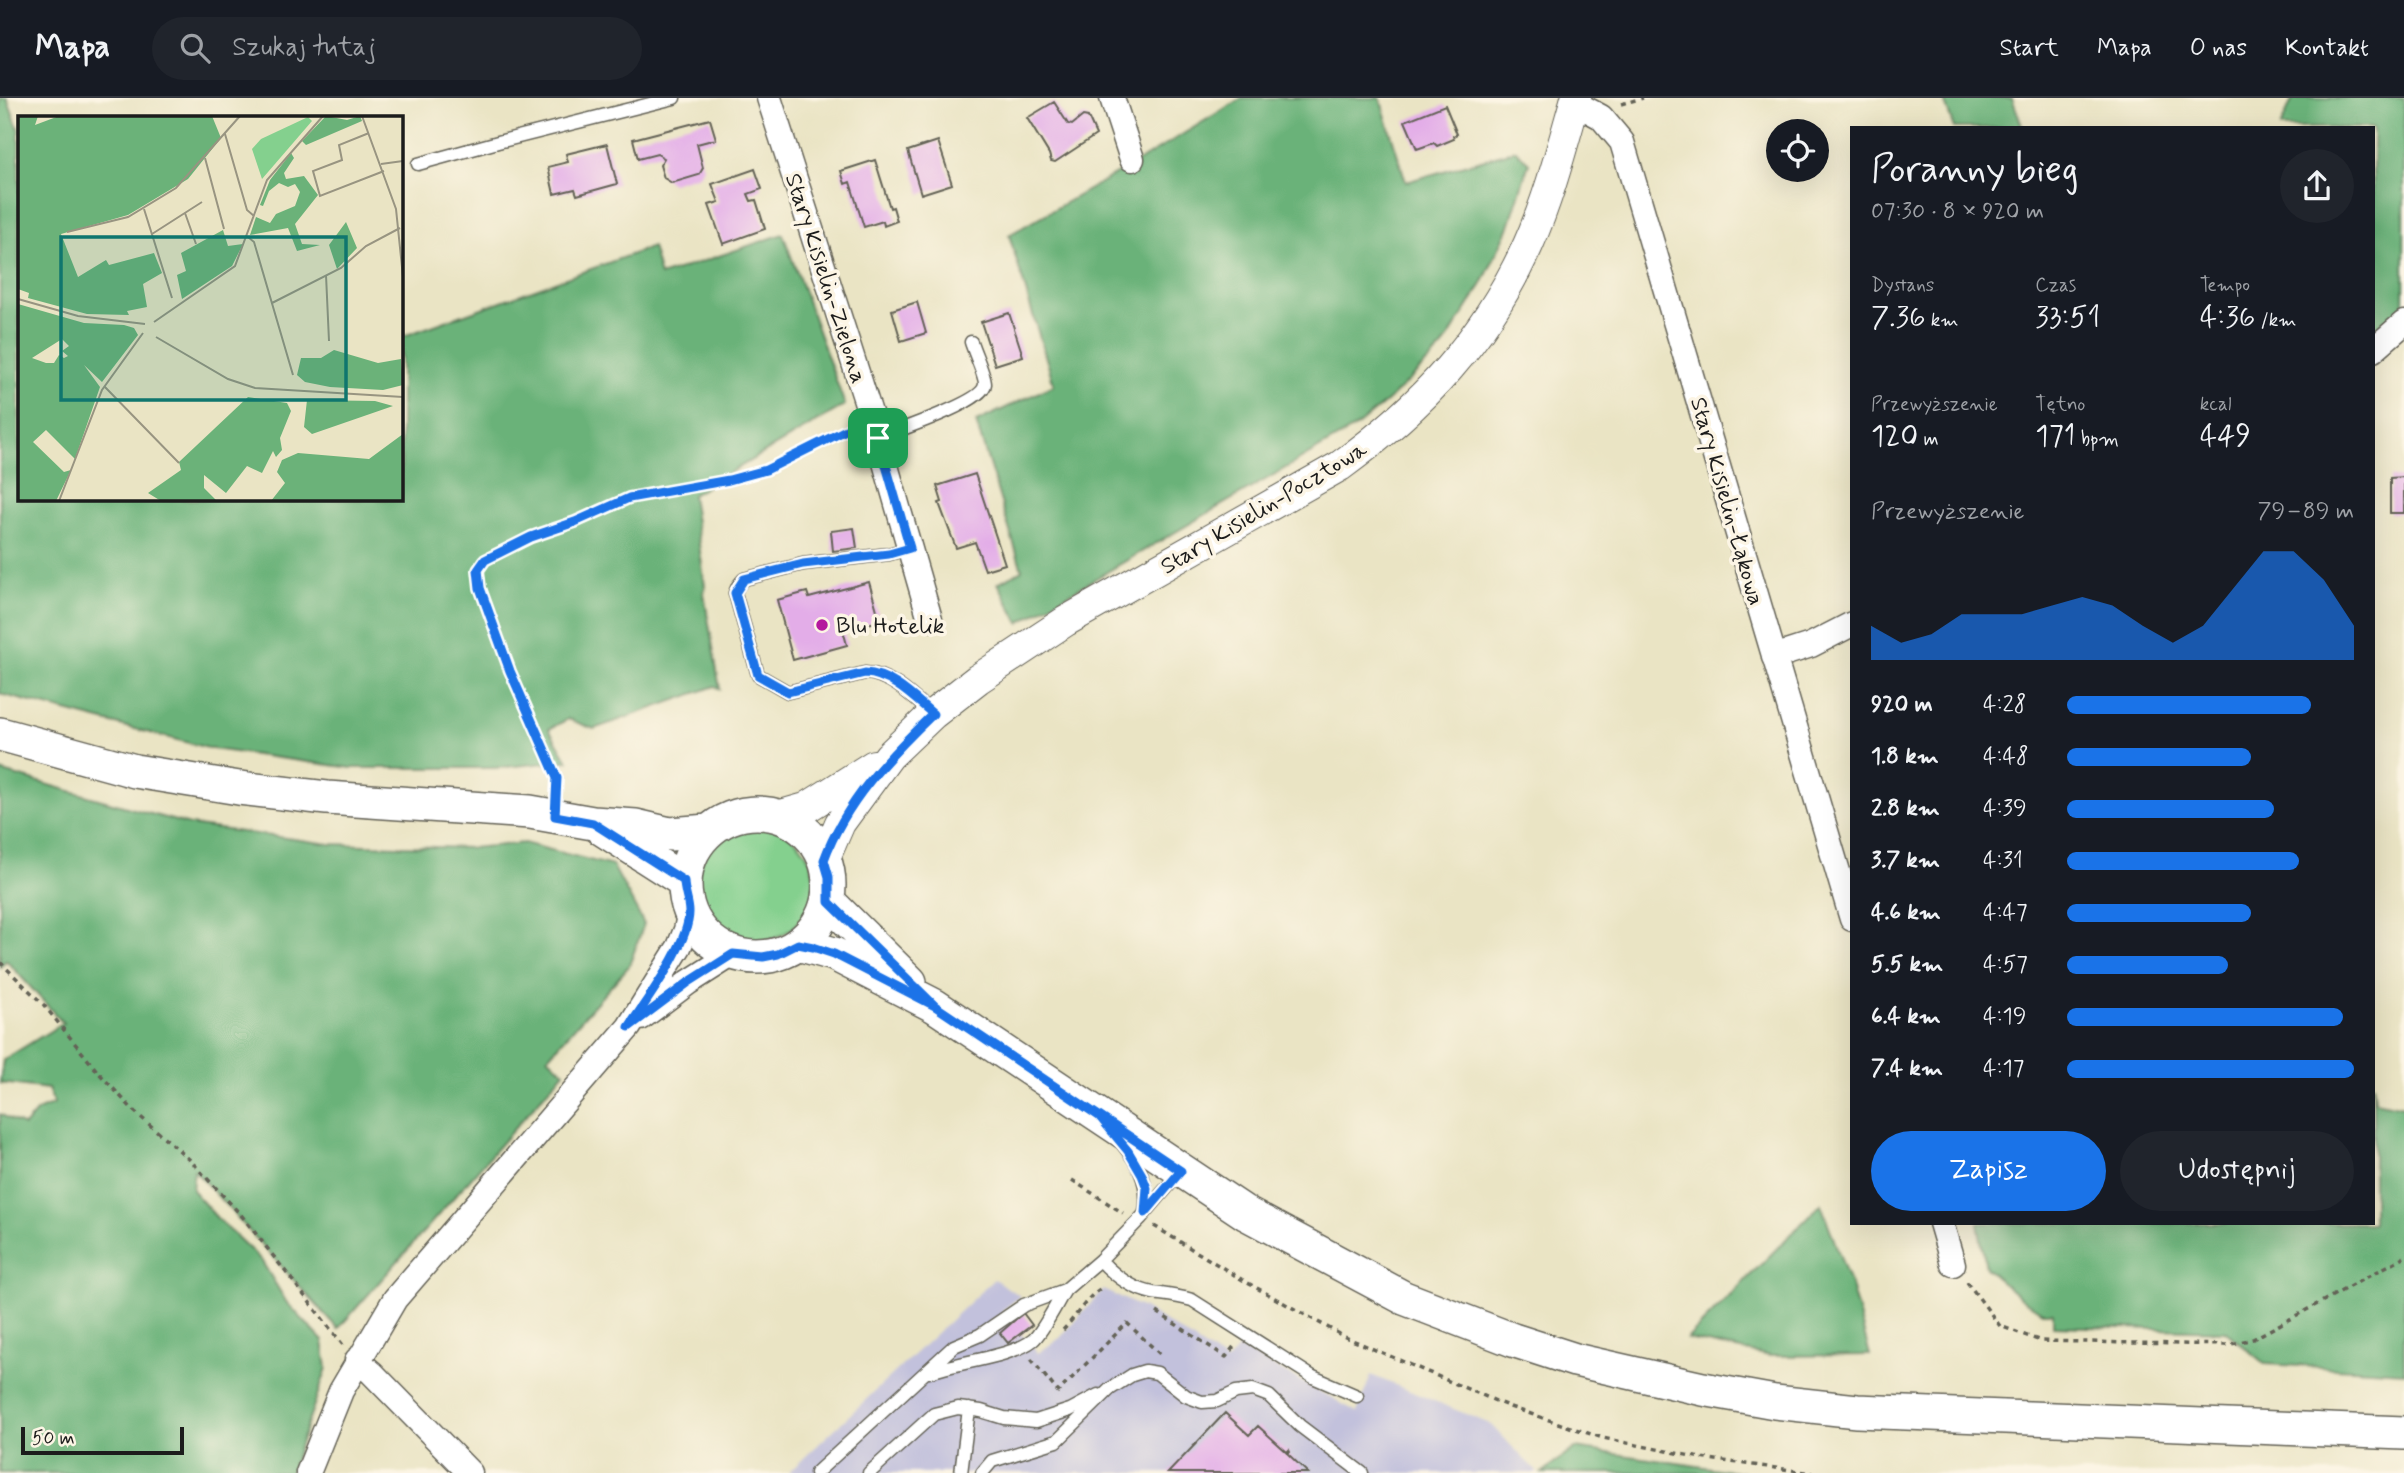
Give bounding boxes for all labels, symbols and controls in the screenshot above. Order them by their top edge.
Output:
search box [152,17,642,80]
text: Mapa [35,26,110,70]
icon: search [176,29,214,67]
text: Szukaj tutaj [232,31,376,65]
text: Start [2000,33,2059,64]
text: Mapa [2097,33,2152,64]
text: O nas [2190,33,2247,64]
text: Kontakt [2285,33,2369,64]
inset map [18,116,402,500]
map controls [1766,119,1829,182]
button: locate [1766,119,1829,182]
text: Poranny bieg [1871,146,2078,195]
button: share [2280,149,2354,223]
street label: Stary Kisielin-Zielona [777,170,873,387]
text: 07:30 · 8 × 920 m [1871,197,2044,227]
text: Dystans [1871,273,1934,298]
text: Czas [2035,273,2076,298]
text: Tempo [2200,273,2250,298]
text: 7.36 [1871,298,1926,337]
text: 33:51 [2035,298,2101,337]
text: 4:36 [2200,298,2255,337]
text: km [1926,308,1958,333]
text: /km [2255,308,2296,333]
text: Przewyższenie [1871,392,1998,417]
text: Tętno [2035,392,2085,417]
text: kcal [2200,392,2232,417]
street label: Stary Kisielin-Łąkowa [1682,394,1770,609]
pin [848,408,908,468]
text: 120 [1871,417,1918,456]
text: 171 [2035,417,2076,456]
text: 449 [2200,417,2251,456]
icon: arrive [859,419,897,457]
text: m [1918,427,1939,452]
text: bpm [2076,427,2119,452]
street label: Stary Kisielin-Pocztowa [1155,435,1373,582]
text: Przewyższenie [1871,497,2024,527]
text: 79–89 m [2257,497,2354,527]
place label: Blu Hotelik [836,612,944,642]
marker: Blu Hotelik [814,617,830,633]
text: 920 m [1871,690,1933,720]
text: 4:28 [1983,690,2026,720]
text: 1.8 km [1871,742,1939,772]
text: 4:48 [1983,742,2029,772]
text: 2.8 km [1871,794,1940,824]
text: 4:39 [1983,794,2027,824]
text: 3.7 km [1871,846,1940,876]
text: 4:31 [1983,846,2023,876]
text: 4.6 km [1871,898,1941,928]
text: 4:47 [1983,898,2027,928]
text: 5.5 km [1871,950,1943,980]
text: 4:57 [1983,950,2028,980]
text: 6.4 km [1871,1002,1941,1032]
text: 4:19 [1983,1002,2027,1032]
text: 7.4 km [1871,1054,1943,1084]
text: 4:17 [1983,1054,2024,1084]
button: Zapisz [1871,1131,2106,1211]
button: Udostępnij [2120,1131,2354,1211]
scale bar [21,1424,184,1456]
text: 50 m [32,1426,75,1451]

